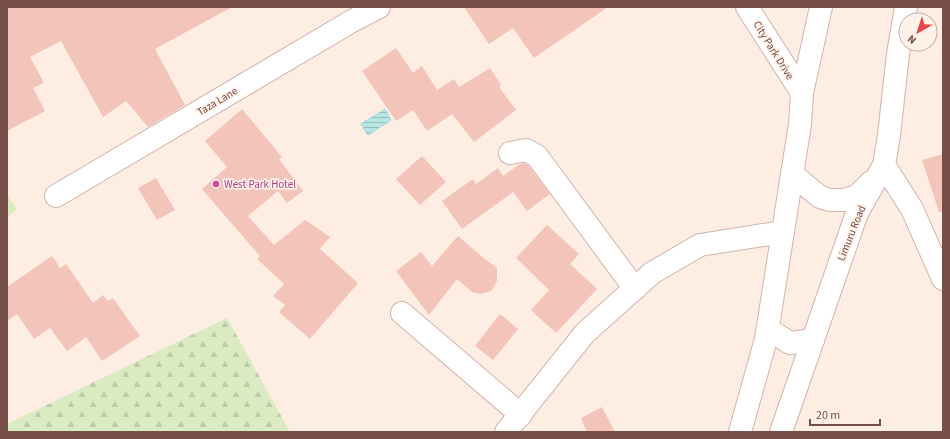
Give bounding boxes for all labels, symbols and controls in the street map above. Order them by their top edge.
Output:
north arrow [898,12,938,52]
street label: City Park Drive [750,18,798,83]
text: N [904,31,920,48]
street label: Taza Lane [194,83,241,119]
place label: West Park Hotel [224,177,296,192]
marker: West Park Hotel [211,179,221,189]
street label: Limuru Road [834,203,869,263]
scale bar [810,401,880,427]
text: 20 m [816,407,840,424]

